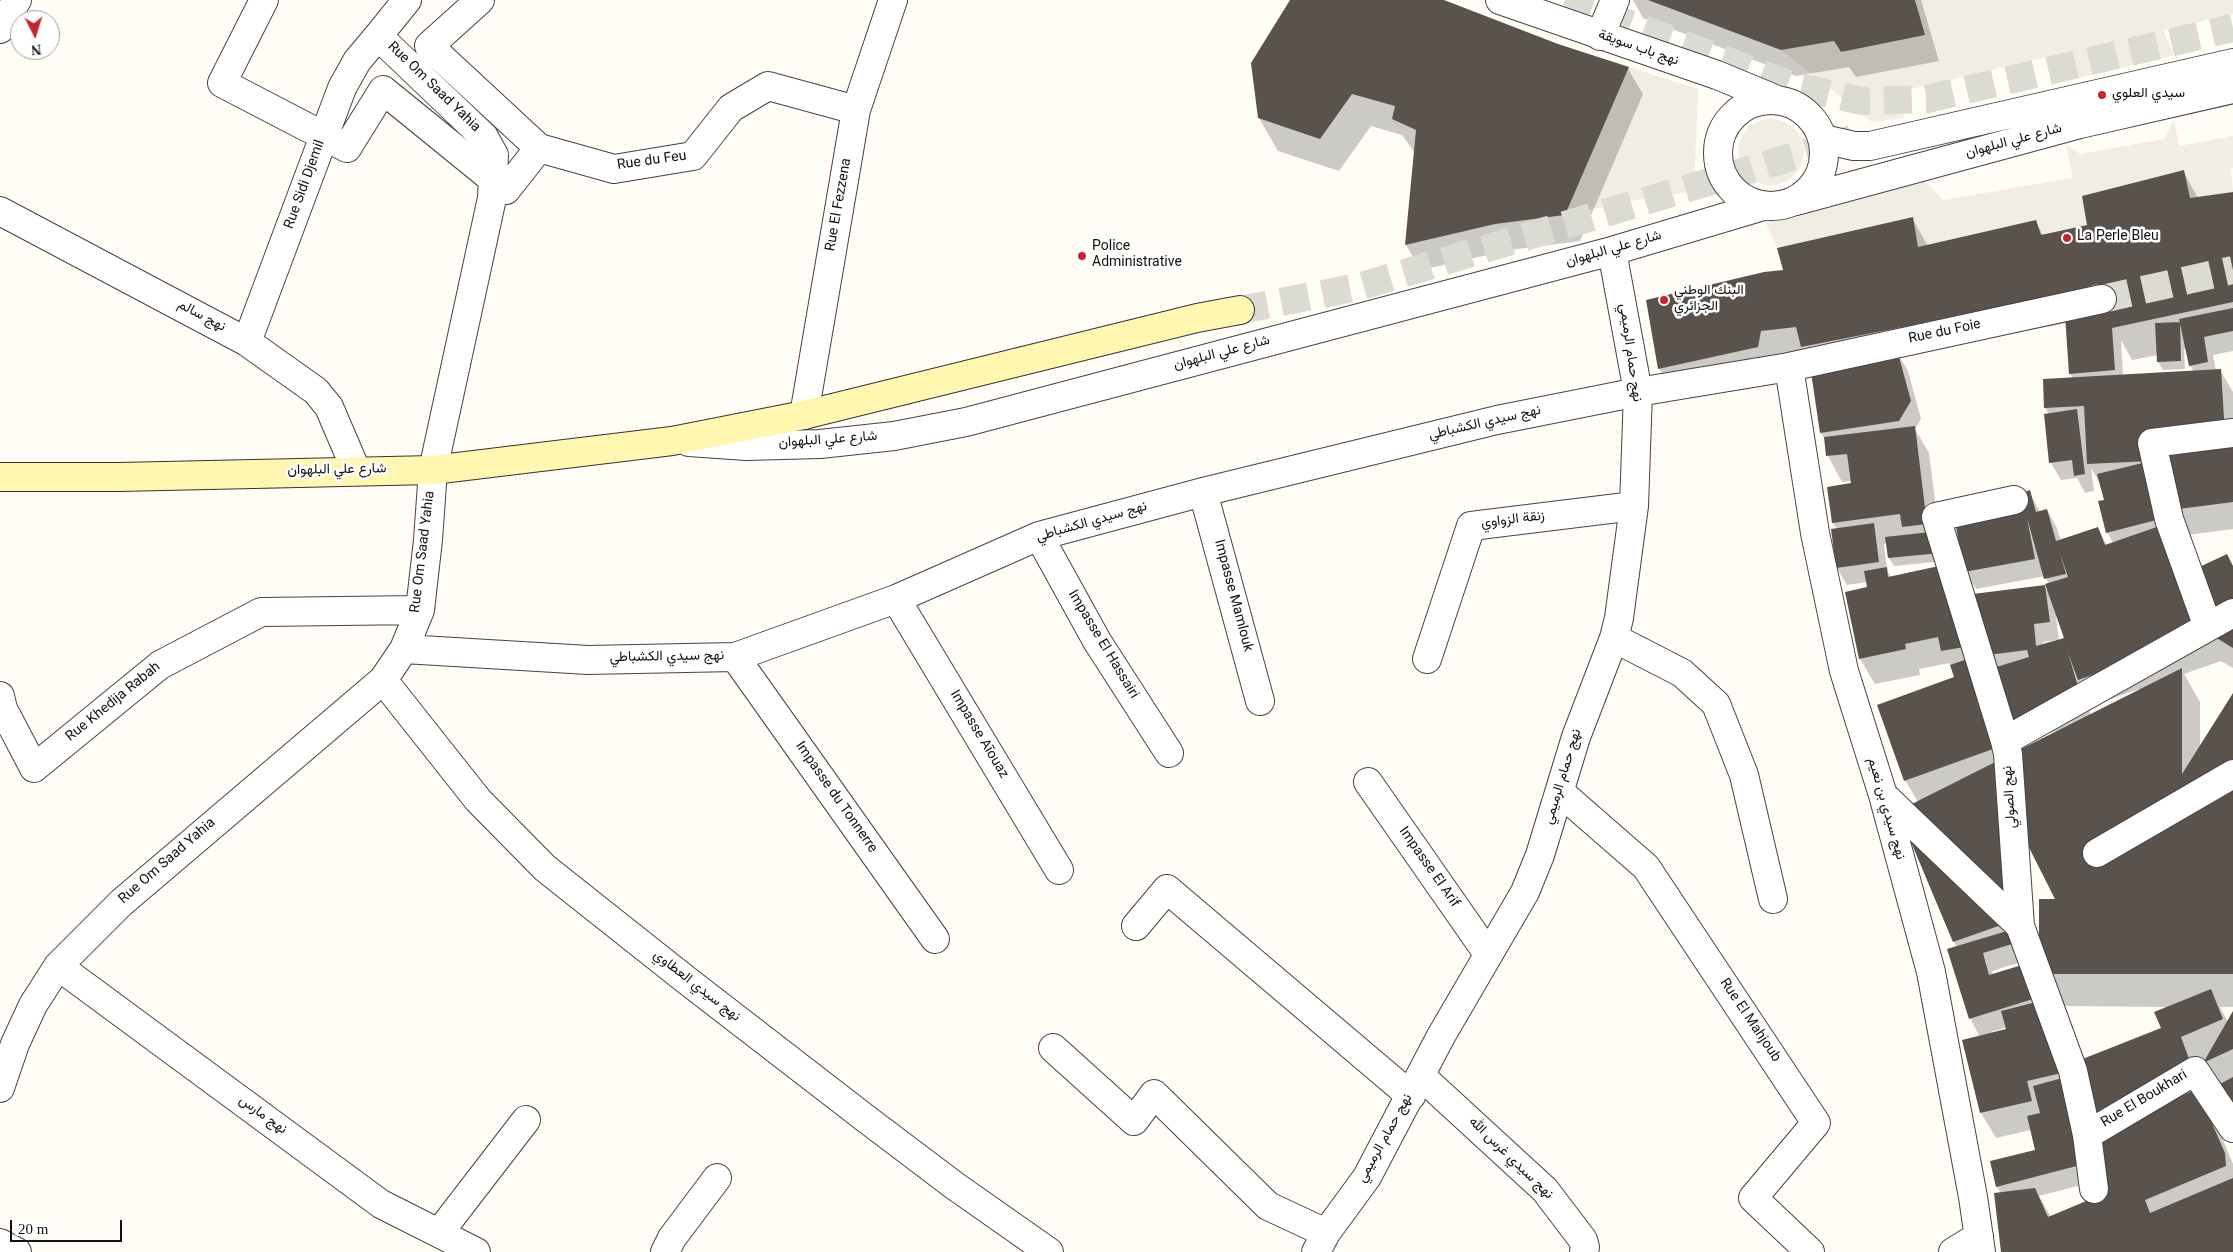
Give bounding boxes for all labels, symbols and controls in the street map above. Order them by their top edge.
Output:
north arrow [10,10,60,60]
street label: نهج باب سويقة [1596,27,1680,71]
street label: Rue Om Saad Yahia [383,39,483,137]
text: N [31,42,42,57]
place label: سيدي العلوي [2112,87,2185,103]
marker: سيدي العلوي [2096,89,2108,101]
street label: شارع علي البلهوان [1964,121,2064,163]
street label: Rue Sidi Djemil [282,138,330,232]
street label: Rue du Feu [616,149,688,175]
street label: Rue El Fezzena [824,157,856,253]
street label: شارع علي البلهوان [1564,228,1664,272]
place label: La Perle Bleu [2077,230,2159,246]
marker: La Perle Bleu [2061,232,2073,244]
place label: Police Administrative [1092,240,1182,272]
marker: Police Administrative [1076,250,1088,262]
place label: البنك الوطني الجزائري [1674,284,1744,316]
marker: البنك الوطني الجزائري [1658,294,1670,306]
street label: نهج سالم [174,297,228,337]
street label: نهج حمام الرميمي [1614,303,1644,403]
street label: Rue du Foie [1907,317,1983,349]
street label: شارع علي البلهوان [1172,333,1272,375]
street label: نهج سيدي الكشباطي [1427,403,1543,445]
street label: شارع علي البلهوان [778,429,878,453]
street label: شارع علي البلهوان [287,462,387,480]
street label: Rue Om Saad Yahia [408,490,440,614]
street label: نهج سيدي الكشباطي [1035,499,1149,547]
street label: زنقة الزواوي [1480,509,1546,533]
street label: Impasse Mamlouk [1209,538,1255,654]
street label: Impasse El Hassairi [1063,588,1141,702]
street label: نهج سيدي الكشباطي [610,649,724,667]
street label: Rue Khedija Rabah [63,660,165,746]
street label: Impasse Aĩouaz [945,688,1011,782]
street label: نهج حمام الرميمي [1541,727,1587,827]
street label: Impasse du Tonnerre [790,739,880,857]
street label: نهج سيدي بن نعيم [1862,756,1908,862]
street label: نهج الصولي [2000,765,2022,829]
street label: Rue Om Saad Yahia [116,815,220,909]
street label: Impasse El Arif [1394,824,1462,912]
street label: نهج سيدي العطاوي [649,948,743,1026]
street label: Rue El Mahjoub [1715,976,1783,1066]
street label: Rue El Boukhari [2099,1068,2191,1132]
street label: نهج حمام الرميمي [1355,1092,1417,1186]
street label: نهج مارس [235,1093,289,1139]
street label: نهج سيدي غرس الله [1464,1114,1556,1204]
scale bar [12,1210,125,1242]
text: 20 m [18,1221,48,1237]

